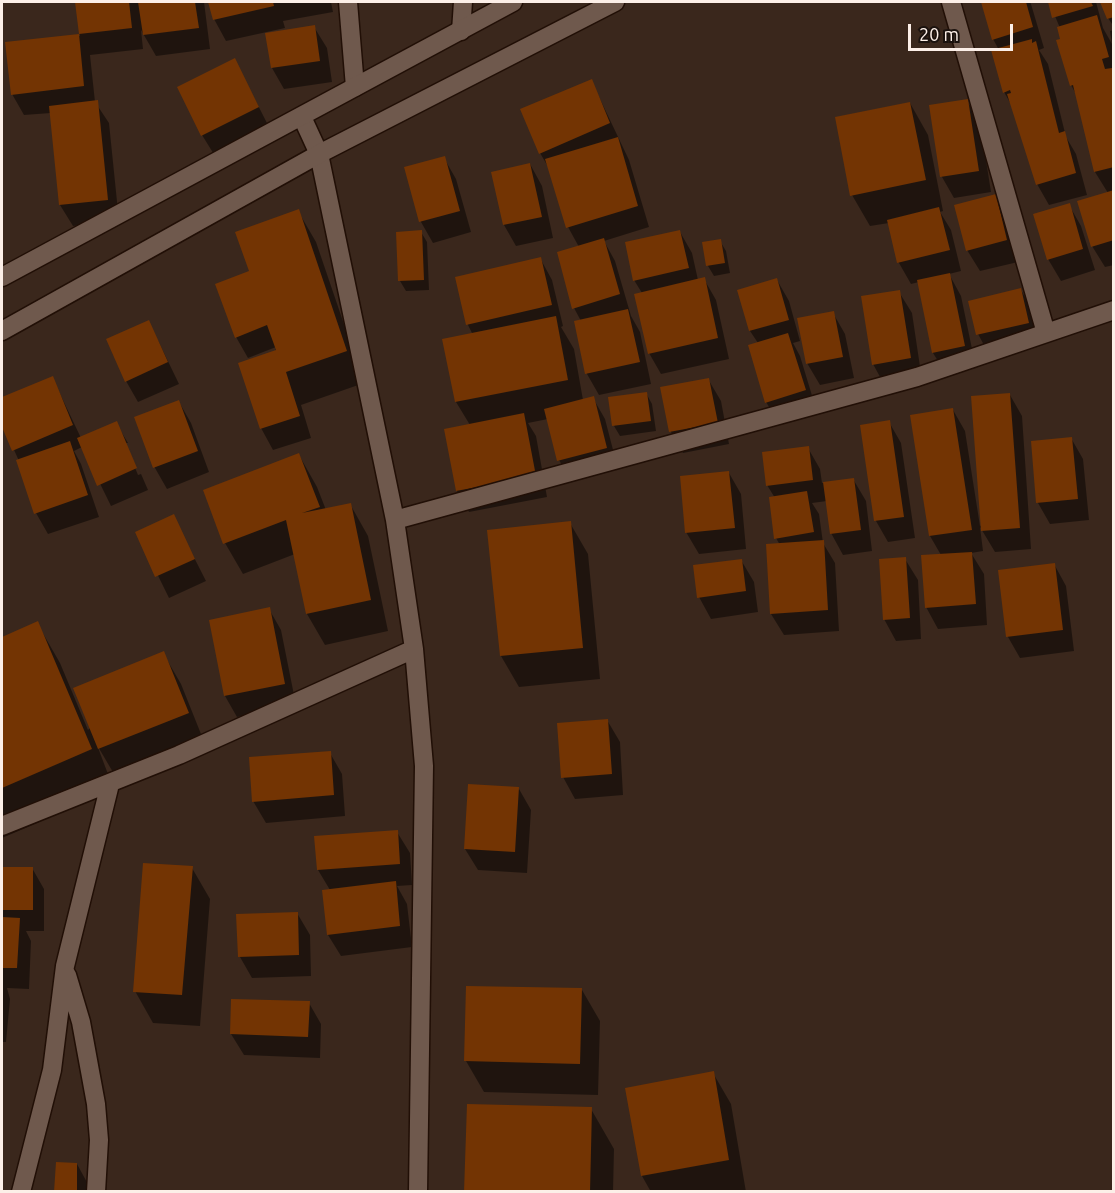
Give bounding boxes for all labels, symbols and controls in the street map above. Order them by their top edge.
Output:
scale bar [911,12,1016,50]
text: 20 m [919,24,959,44]

